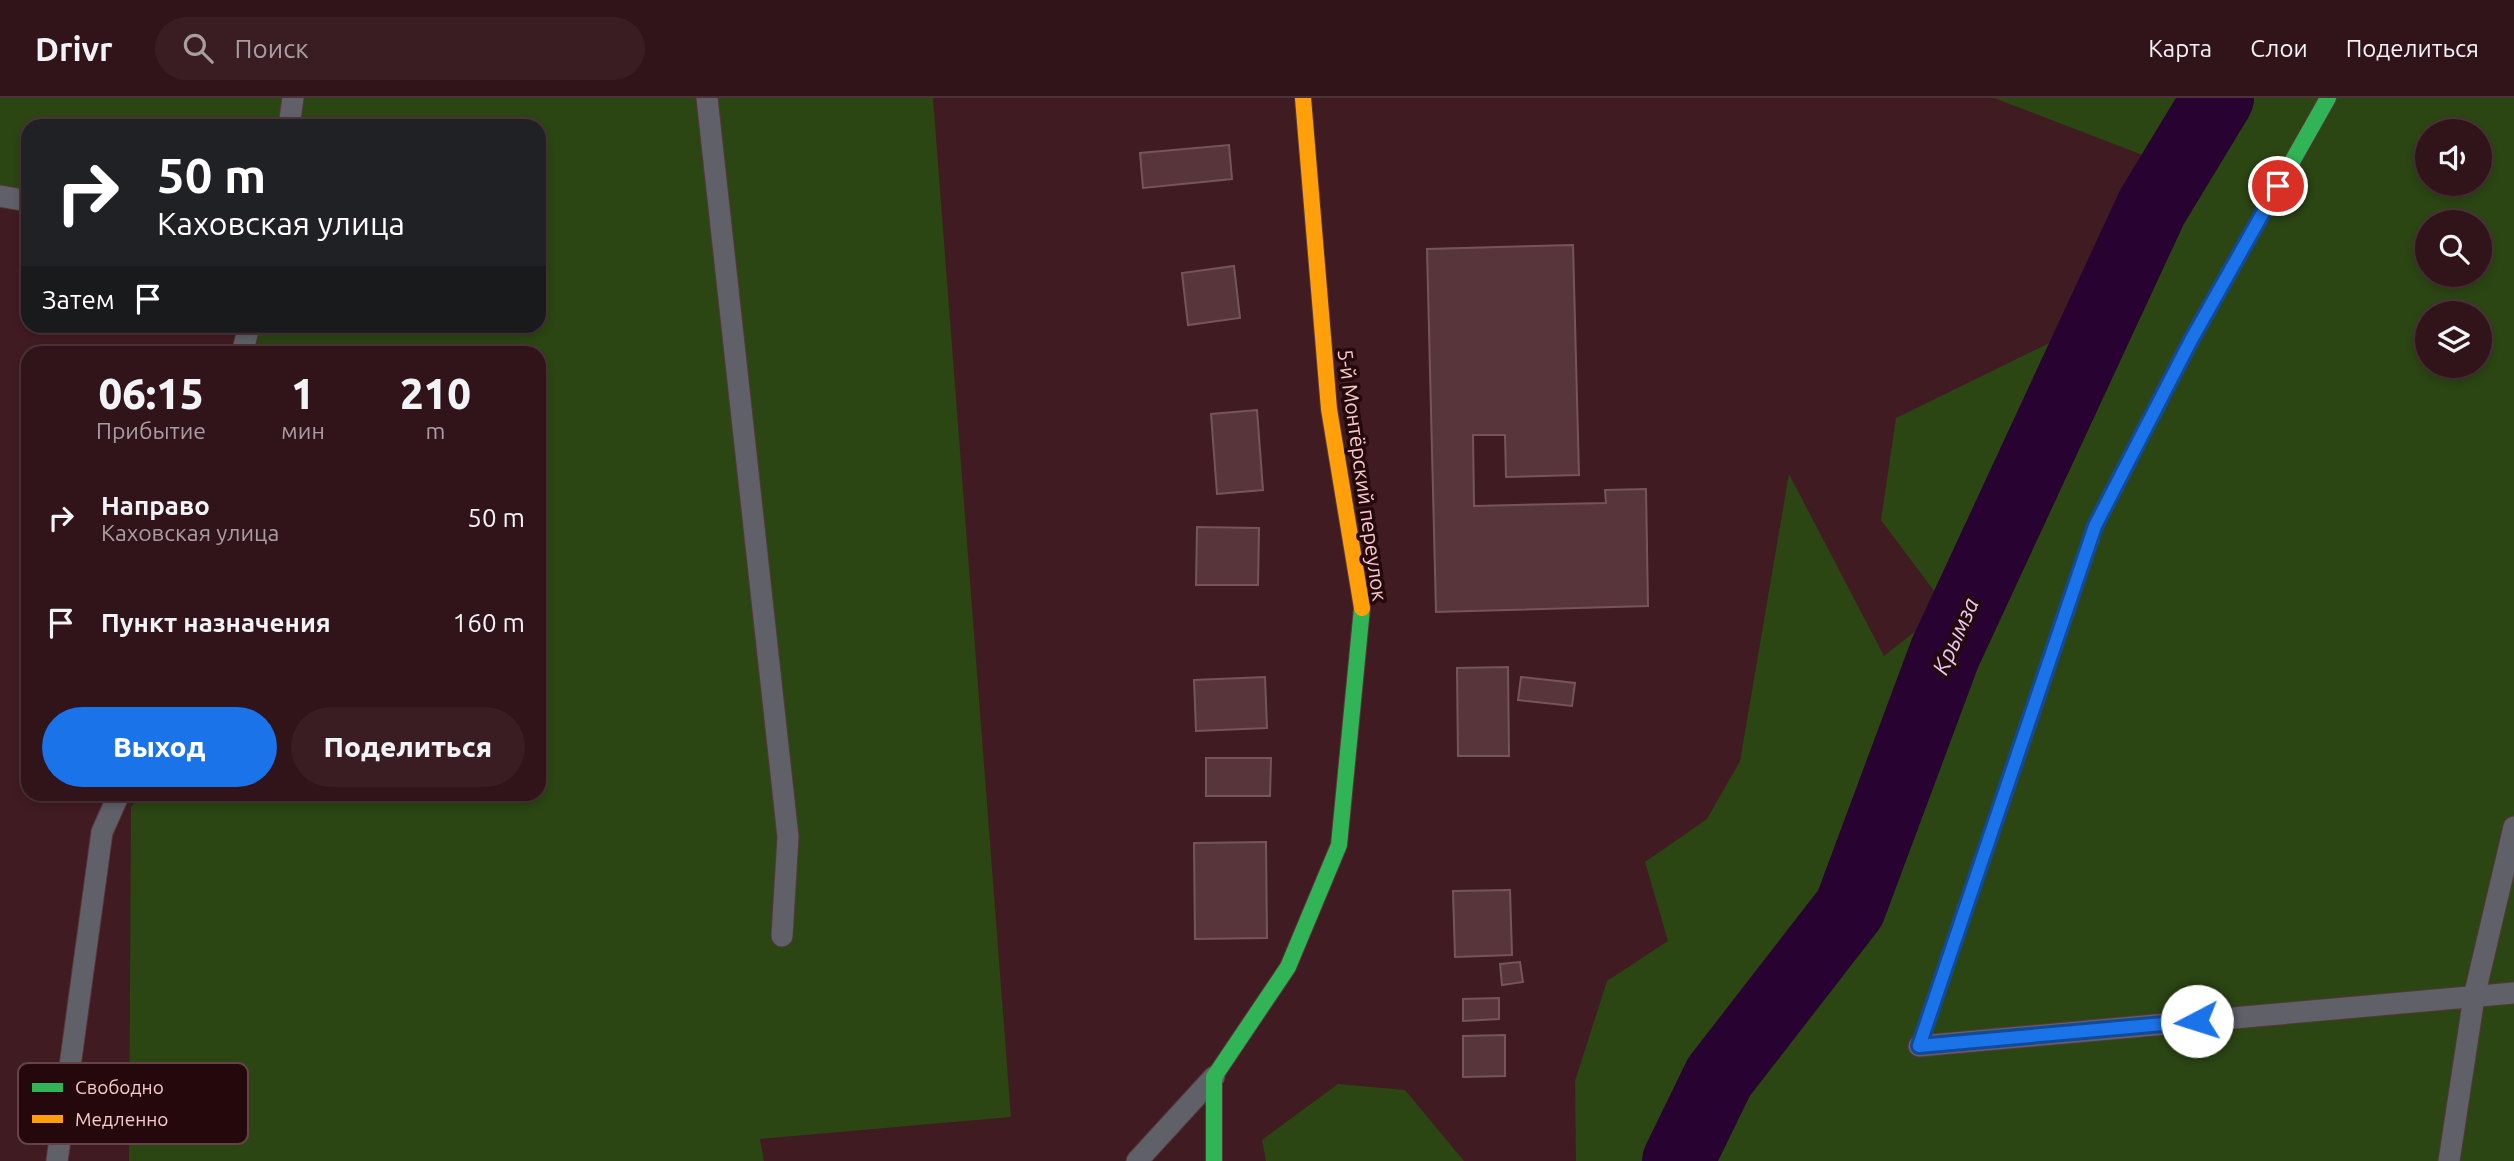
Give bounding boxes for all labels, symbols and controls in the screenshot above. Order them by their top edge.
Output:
search box [155,17,645,80]
icon: search [179,29,217,67]
text: Drivr [35,30,113,67]
text: Поиск [235,34,309,63]
text: Карта [2148,35,2212,62]
text: Слои [2250,35,2308,62]
text: Поделиться [2346,35,2479,62]
map controls [2415,119,2492,378]
button: sound [2415,119,2492,196]
icon: right [42,147,133,238]
text: 50 m [157,147,266,202]
pin [2248,156,2308,216]
icon: arrive [2259,167,2297,205]
text: Каховская улица [157,205,405,241]
button: search [2415,210,2492,287]
icon: arrive [129,280,167,318]
text: Затем [42,285,115,314]
button: layers [2415,301,2492,378]
street label: 5-й Монтёрский переулок [1333,348,1393,603]
text: 06:15 [98,370,204,417]
text: 1 [291,370,315,417]
text: 210 [400,370,471,417]
text: Прибытие [96,418,206,443]
text: мин [281,418,325,443]
text: m [425,418,445,443]
text: Направо [101,491,210,520]
icon: right [42,499,80,537]
text: 50 m [467,503,525,532]
text: Каховская улица [101,520,279,545]
water label: Крымза [1927,594,1983,678]
icon: arrive [42,604,80,642]
text: Пункт назначения [101,608,331,637]
text: 160 m [453,608,525,637]
button: Выход [42,707,277,787]
button: Поделиться [291,707,525,787]
position arrow [2160,984,2234,1058]
legend [18,1063,248,1144]
text: Свободно [75,1076,164,1098]
text: Медленно [75,1108,168,1130]

